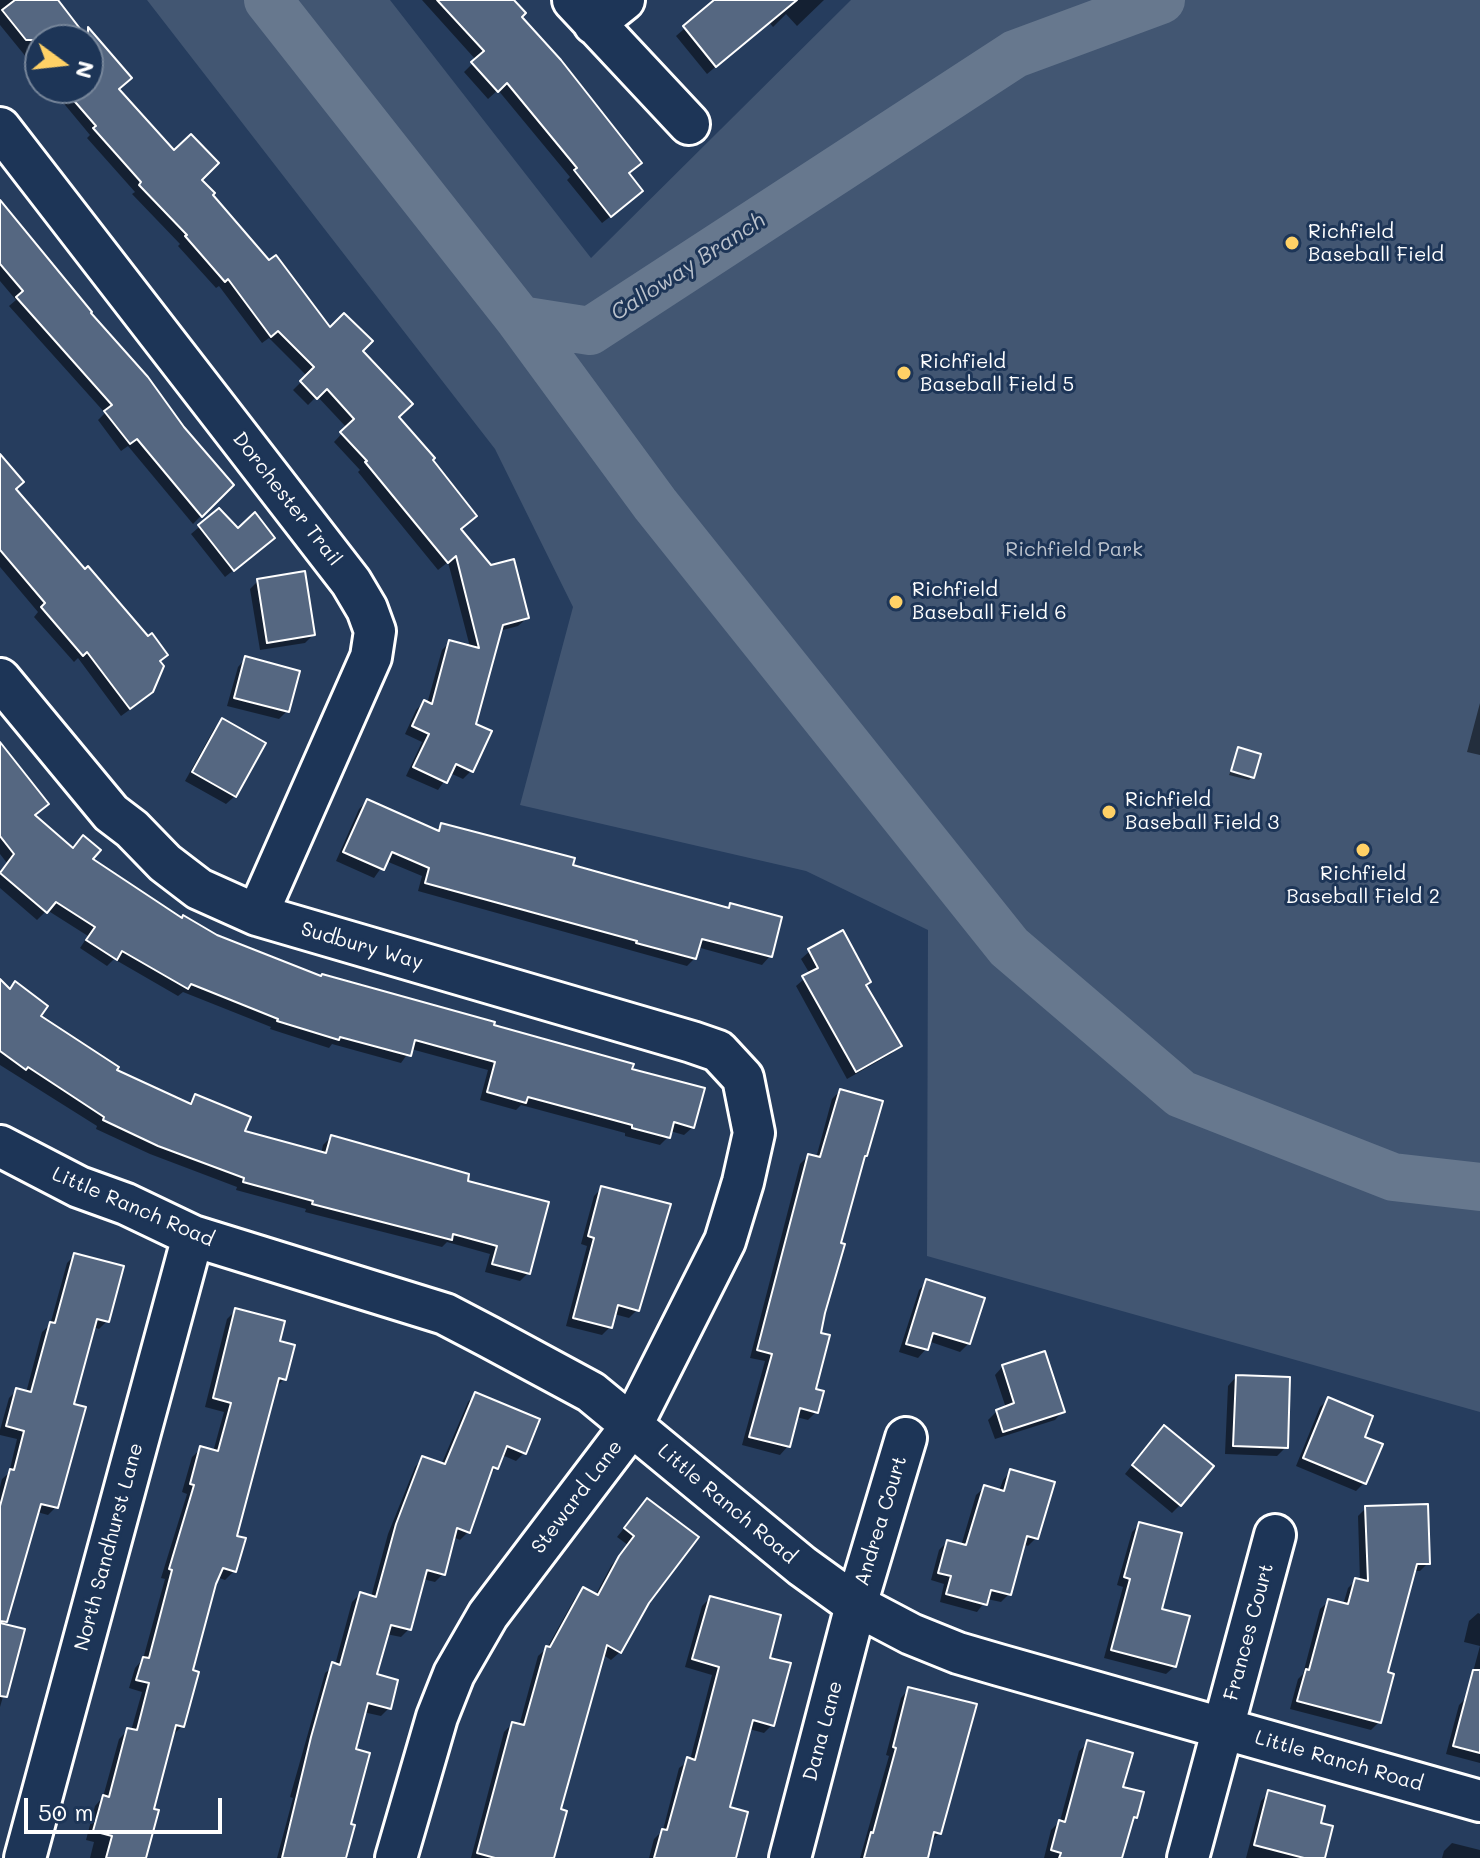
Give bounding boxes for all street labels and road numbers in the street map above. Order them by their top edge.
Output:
street label: Dorchester Trail [227,427,347,571]
street label: Sudbury Way [298,917,426,975]
street label: Little Ranch Road [48,1162,218,1252]
street label: Steward Lane [526,1435,628,1559]
street label: Little Ranch Road [653,1439,801,1569]
street label: North Sandhurst Lane [70,1440,148,1654]
street label: Andrea Court [850,1453,912,1589]
street label: Frances Court [1219,1561,1279,1703]
street label: Dana Lane [798,1678,848,1784]
street label: Little Ranch Road [1252,1726,1426,1796]

